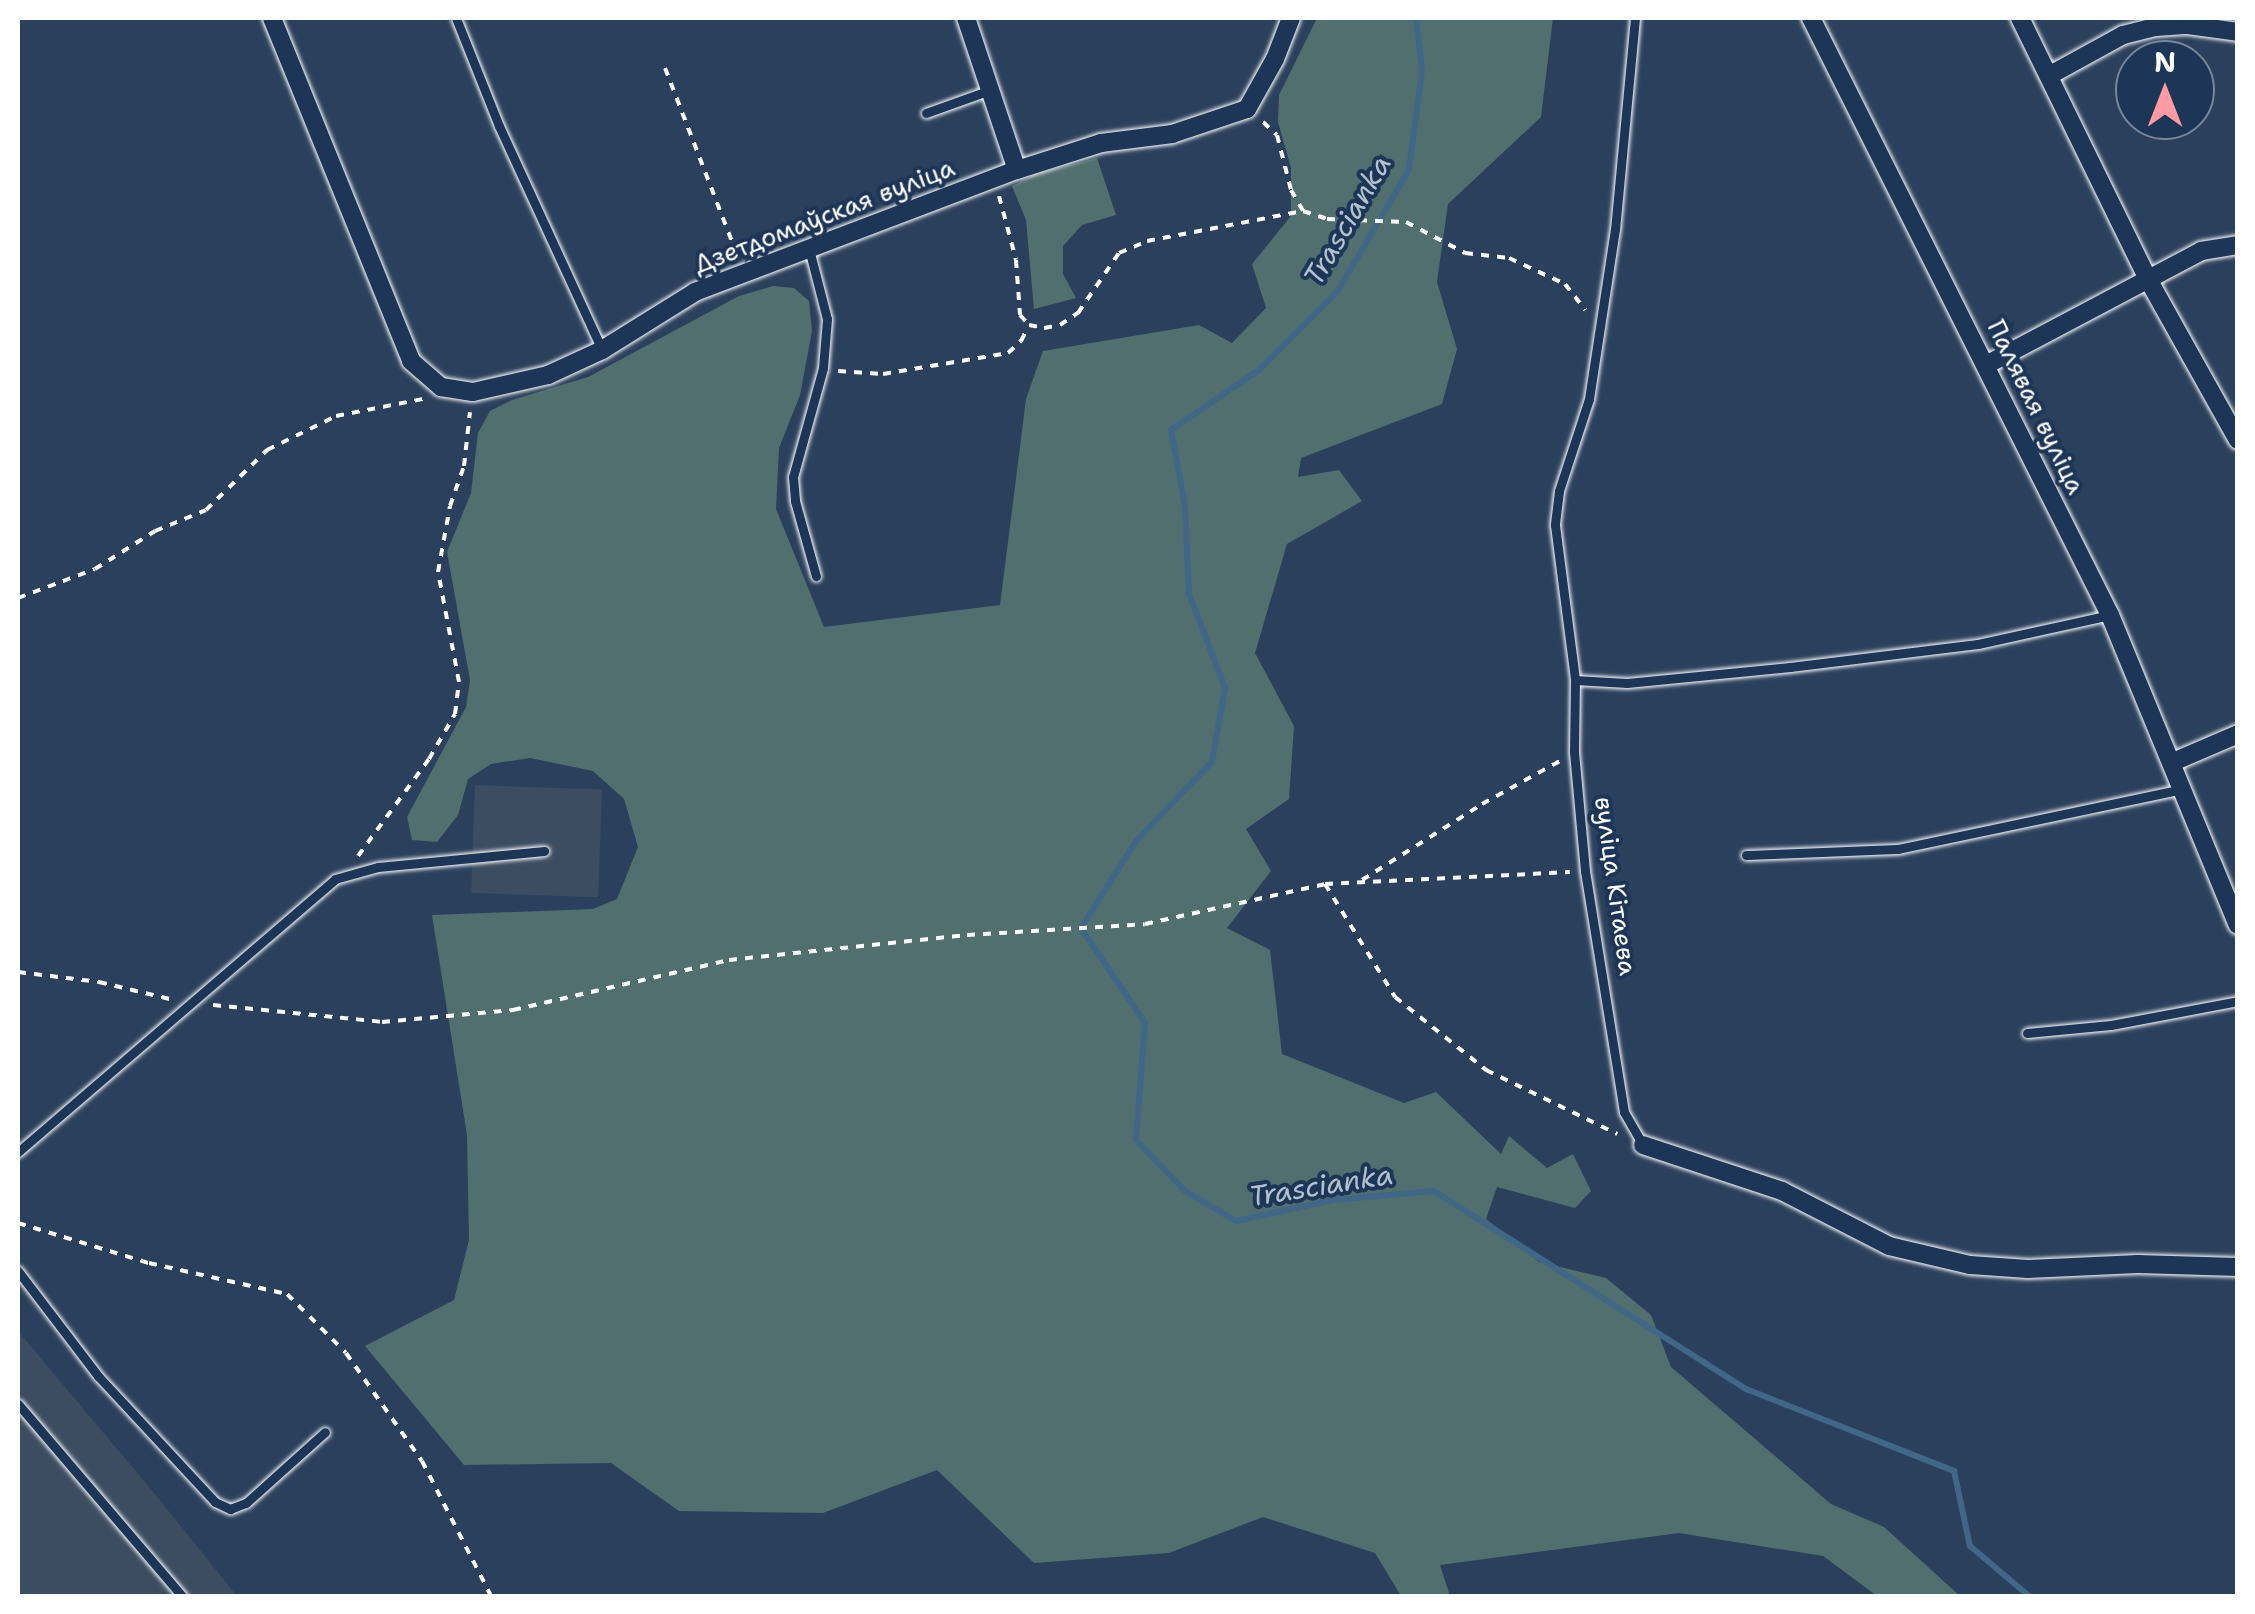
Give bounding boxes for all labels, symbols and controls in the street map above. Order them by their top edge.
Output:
north arrow [2115,40,2215,140]
text: N [2154,43,2176,81]
water label: Trascianka [1296,149,1398,291]
street label: Дзетдомаўская вуліца [689,152,959,280]
street label: Палявая вуліца [1981,315,2091,499]
street label: вуліца Кітаева [1589,795,1643,977]
water label: Trascianka [1247,1157,1395,1213]

